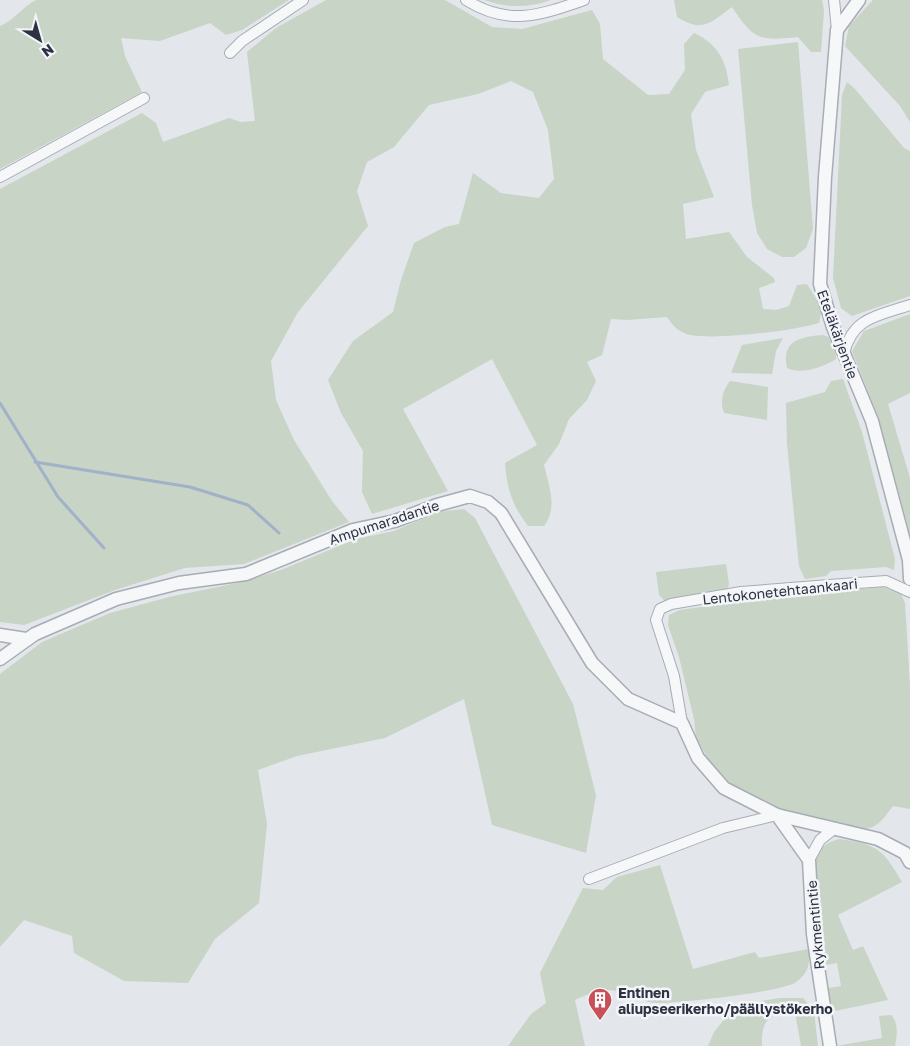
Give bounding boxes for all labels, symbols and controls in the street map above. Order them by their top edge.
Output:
north arrow [15,15,65,65]
text: N [39,41,57,61]
street label: Eteläkärjentie [814,287,862,381]
street label: Ampumaradantie [327,496,441,548]
street label: Lentokonetehtaankaari [701,574,859,608]
street label: Rykmentintie [803,880,827,970]
place label: Entinen aliupseerikerho/päällystökerho [618,984,833,1017]
building icon: Entinen aliupseerikerho/päällystökerho [587,987,613,1021]

